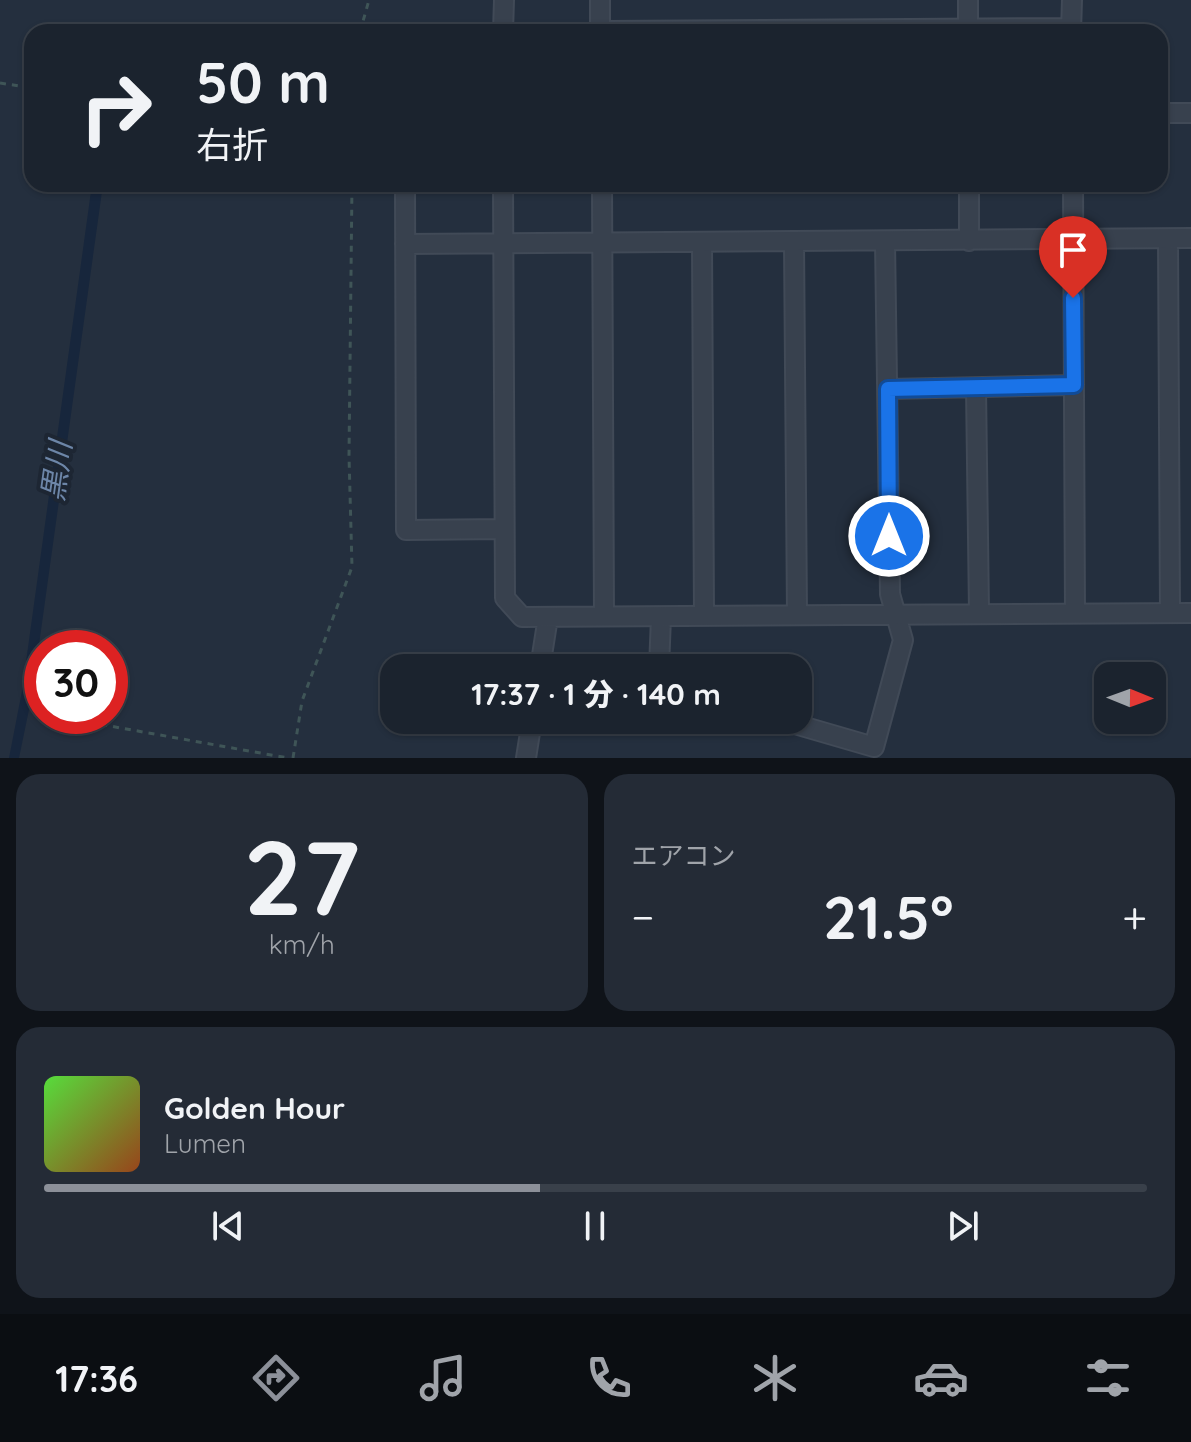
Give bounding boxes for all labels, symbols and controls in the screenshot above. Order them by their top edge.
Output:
text: 50 m [196,47,330,117]
icon: right [64,56,168,160]
text: 右折 [196,122,268,167]
pin [1039,216,1107,298]
icon: arrive [1051,228,1095,272]
water label: 黒川 [33,436,79,503]
position arrow [847,494,931,578]
speed limit sign: 30 [24,630,128,734]
north arrow [1094,662,1166,734]
map controls [1094,662,1166,734]
text: 17:37 · 1 分 · 140 m [471,675,721,713]
text: 27 [244,811,360,941]
text: エアコン [632,839,736,872]
text: 21.5° [823,879,954,954]
text: − [632,889,654,944]
text: + [1122,889,1147,944]
text: km/h [269,928,335,961]
text: Golden Hour [164,1089,345,1127]
text: Lumen [164,1127,246,1160]
icon: previous [206,1204,250,1248]
icon: pause [573,1204,617,1248]
icon: next [941,1204,985,1248]
icon: directions [248,1350,304,1406]
icon: music [415,1350,471,1406]
icon: phone [581,1350,637,1406]
icon: climate [747,1350,803,1406]
icon: car [913,1350,969,1406]
icon: filters [1080,1350,1136,1406]
text: 17:36 [55,1356,138,1401]

